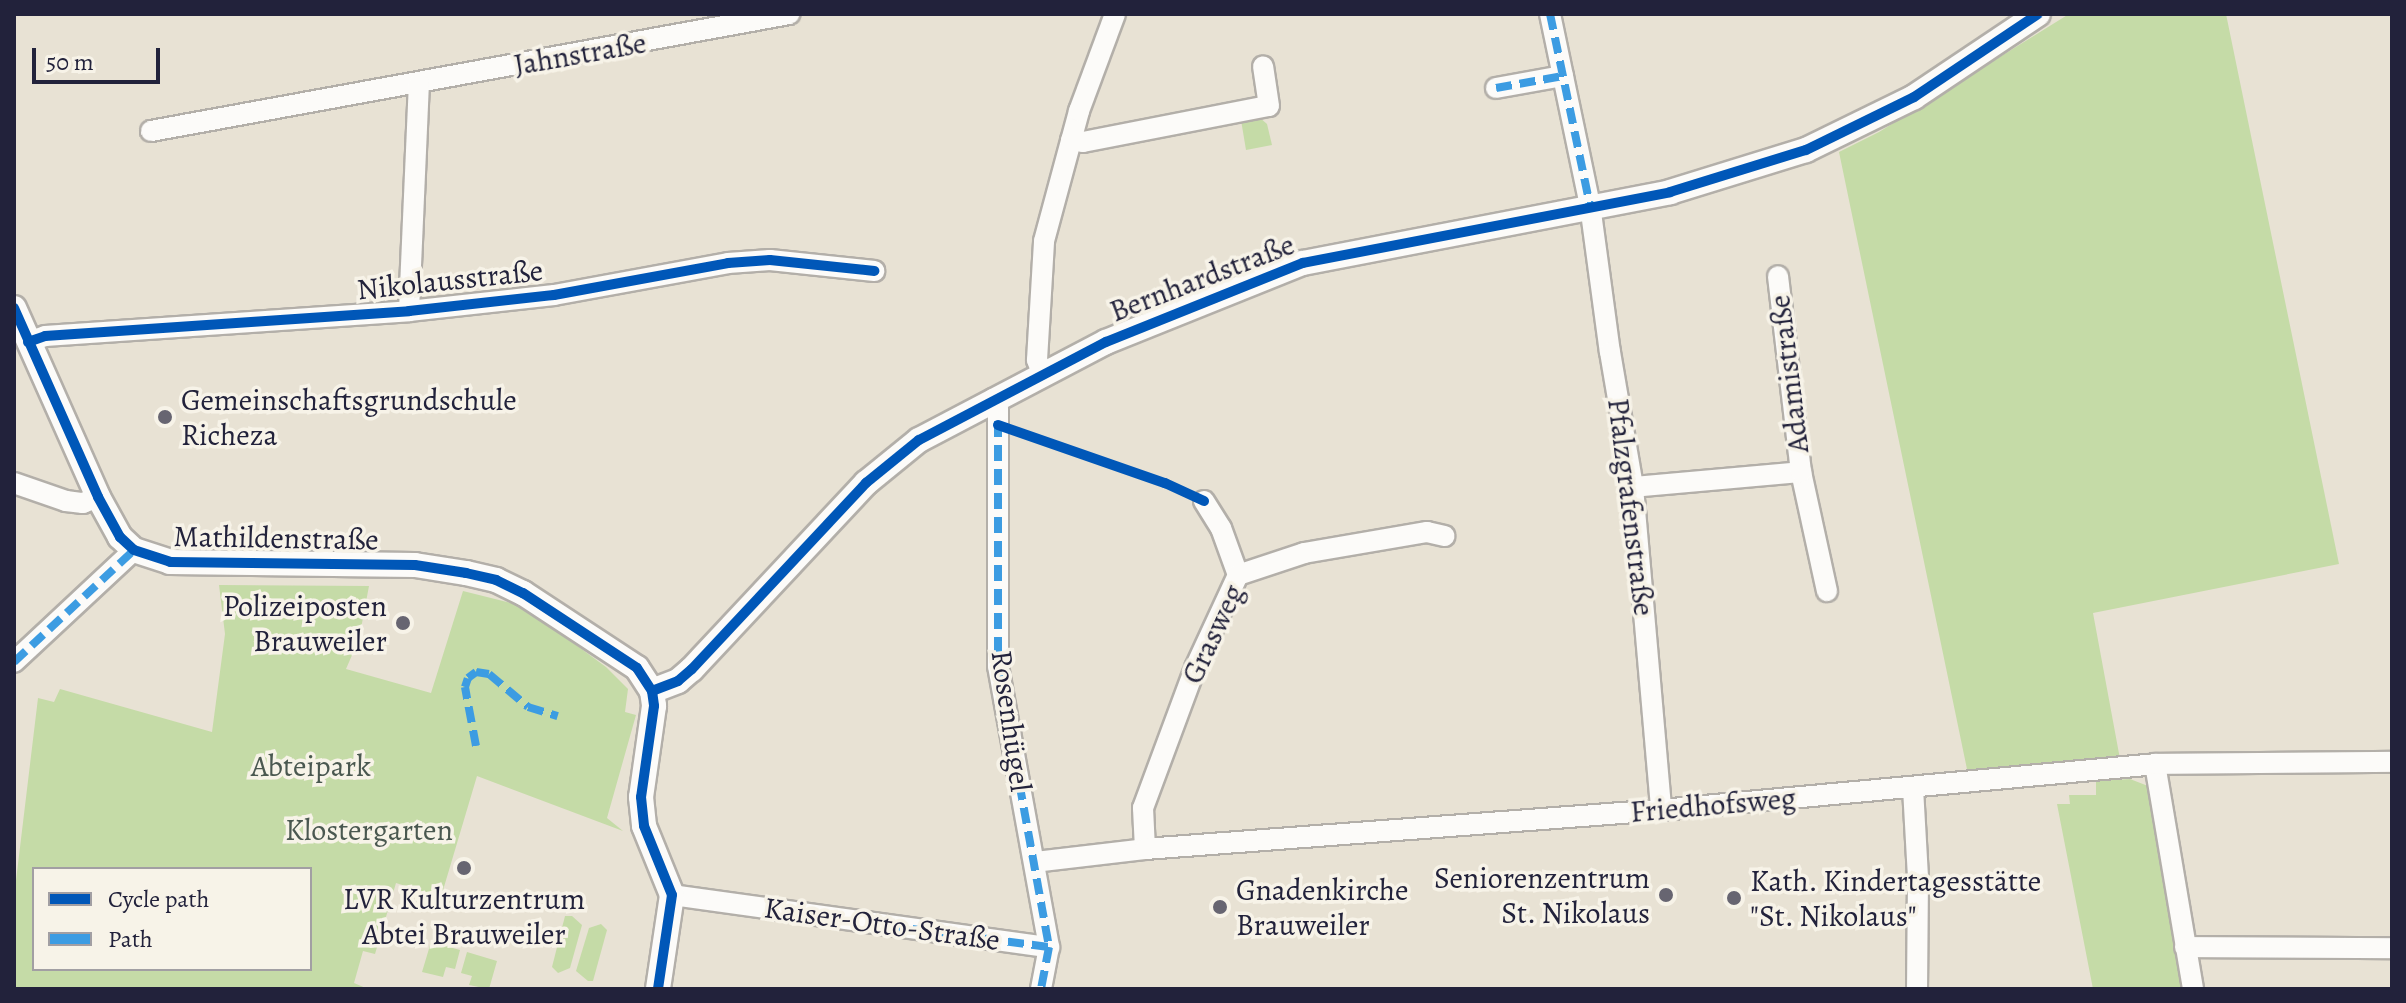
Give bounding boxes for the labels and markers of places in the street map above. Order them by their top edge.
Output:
place label: Gemeinschaftsgrundschule Richeza [181,382,517,452]
marker: Gemeinschaftsgrundschule Richeza [156,408,174,426]
place label: Polizeiposten Brauweiler [223,588,387,658]
marker: Polizeiposten Brauweiler [394,614,412,632]
marker: LVR Kulturzentrum Abtei Brauweiler [455,859,473,877]
place label: Seniorenzentrum St. Nikolaus [1434,860,1650,930]
place label: Kath. Kindertagesstätte "St. Nikolaus" [1750,863,2042,934]
place label: Gnadenkirche Brauweiler [1236,872,1409,942]
place label: LVR Kulturzentrum Abtei Brauweiler [343,881,585,952]
marker: Seniorenzentrum St. Nikolaus [1657,886,1675,904]
marker: Kath. Kindertagesstätte "St. Nikolaus" [1725,889,1743,907]
marker: Gnadenkirche Brauweiler [1211,898,1229,916]

